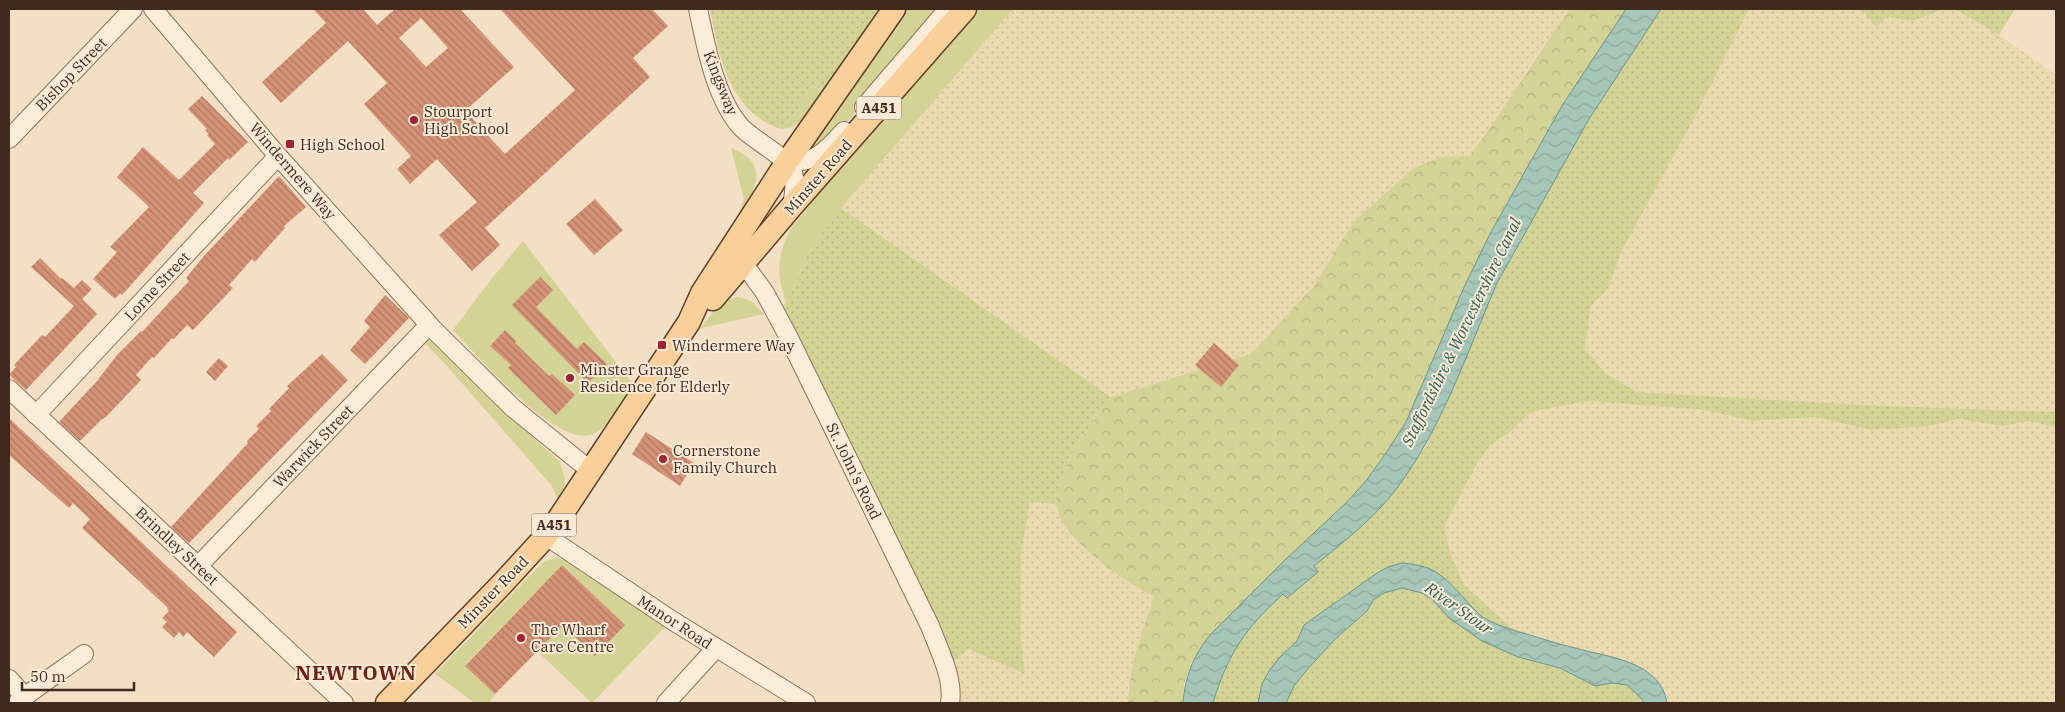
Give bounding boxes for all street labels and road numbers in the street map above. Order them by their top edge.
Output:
street label: Bishop Street [31,33,111,115]
street label: Kingsway [699,48,743,118]
road number: A451 [856,96,902,120]
street label: Windermere Way [246,119,340,223]
street label: Minster Road [780,135,856,219]
street label: Lorne Street [120,248,194,324]
street label: Warwick Street [269,401,357,491]
street label: St. John's Road [822,419,886,523]
street label: Brindley Street [132,503,222,589]
road number: A451 [532,514,576,536]
street label: Minster Road [454,552,532,632]
street label: Manor Road [634,591,716,653]

